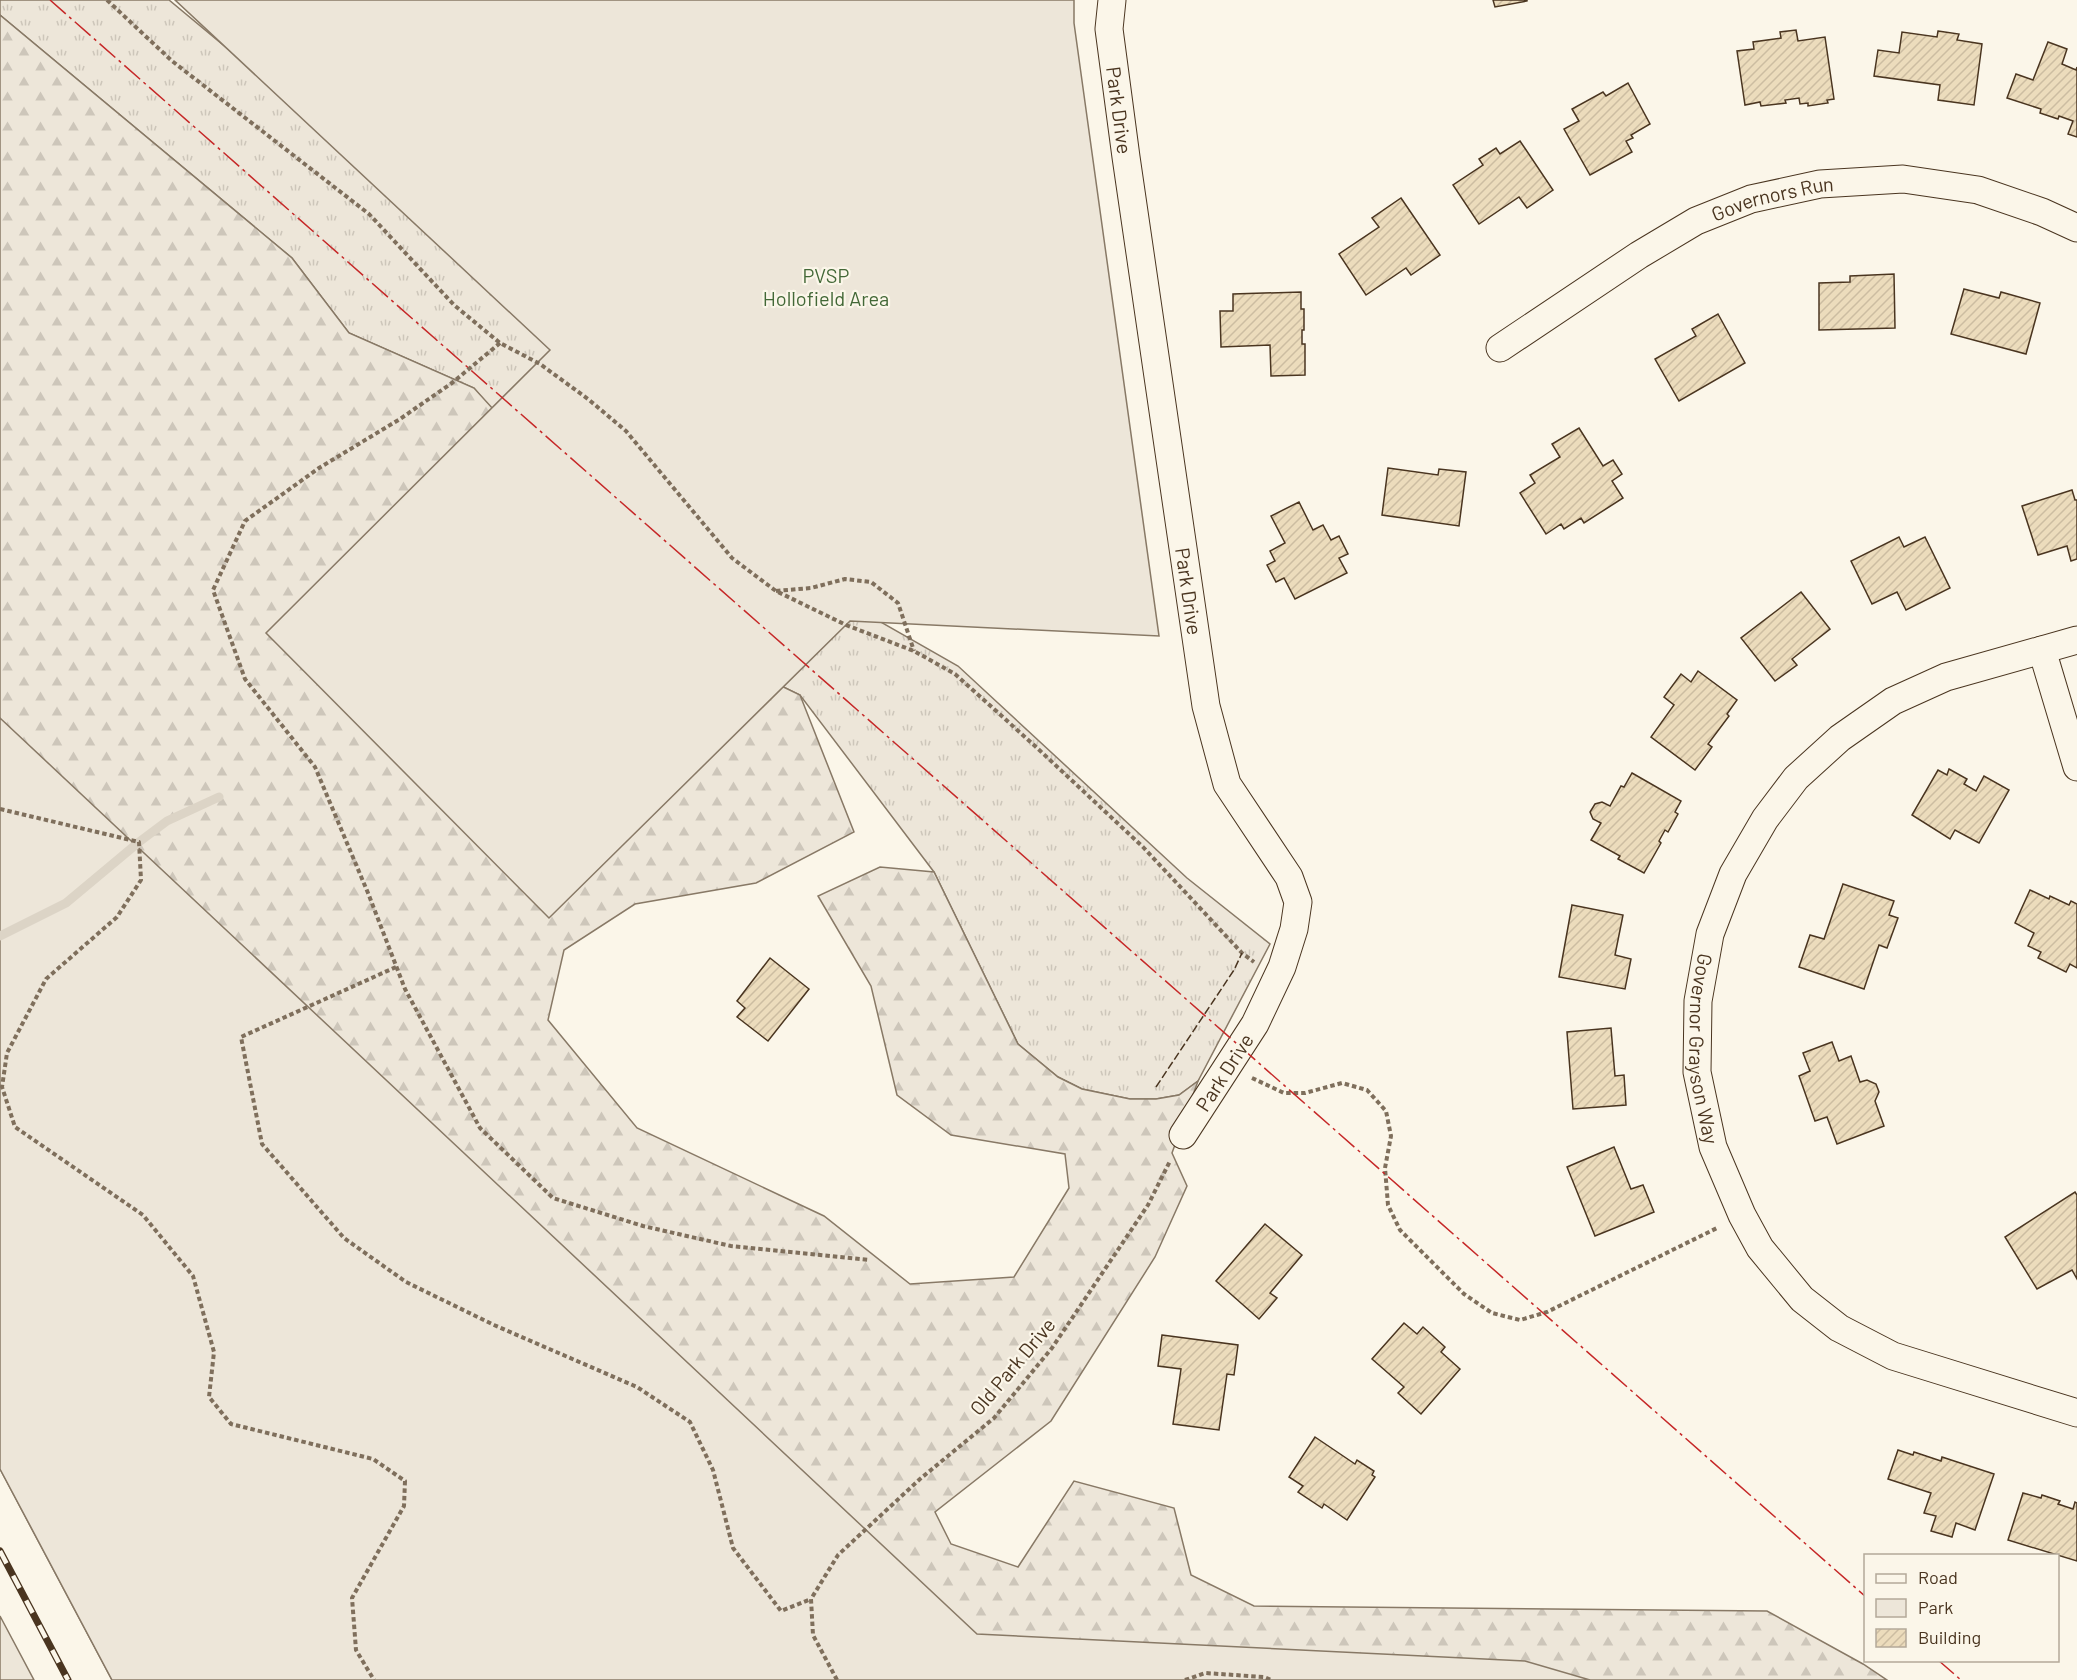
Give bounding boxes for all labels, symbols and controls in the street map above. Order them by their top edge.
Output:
street label: Park Drive [1102,65,1137,155]
street label: Governors Run [1708,171,1834,226]
park label: PVSP Hollofield Area [763,263,889,310]
street label: Park Drive [1171,546,1207,636]
street label: Governor Grayson Way [1685,952,1724,1146]
street label: Park Drive [1190,1029,1258,1115]
street label: Old Park Drive [964,1312,1060,1420]
legend [1864,1554,2059,1662]
text: Road [1918,1566,1958,1588]
text: Park [1918,1596,1953,1618]
text: Building [1918,1626,1981,1648]

